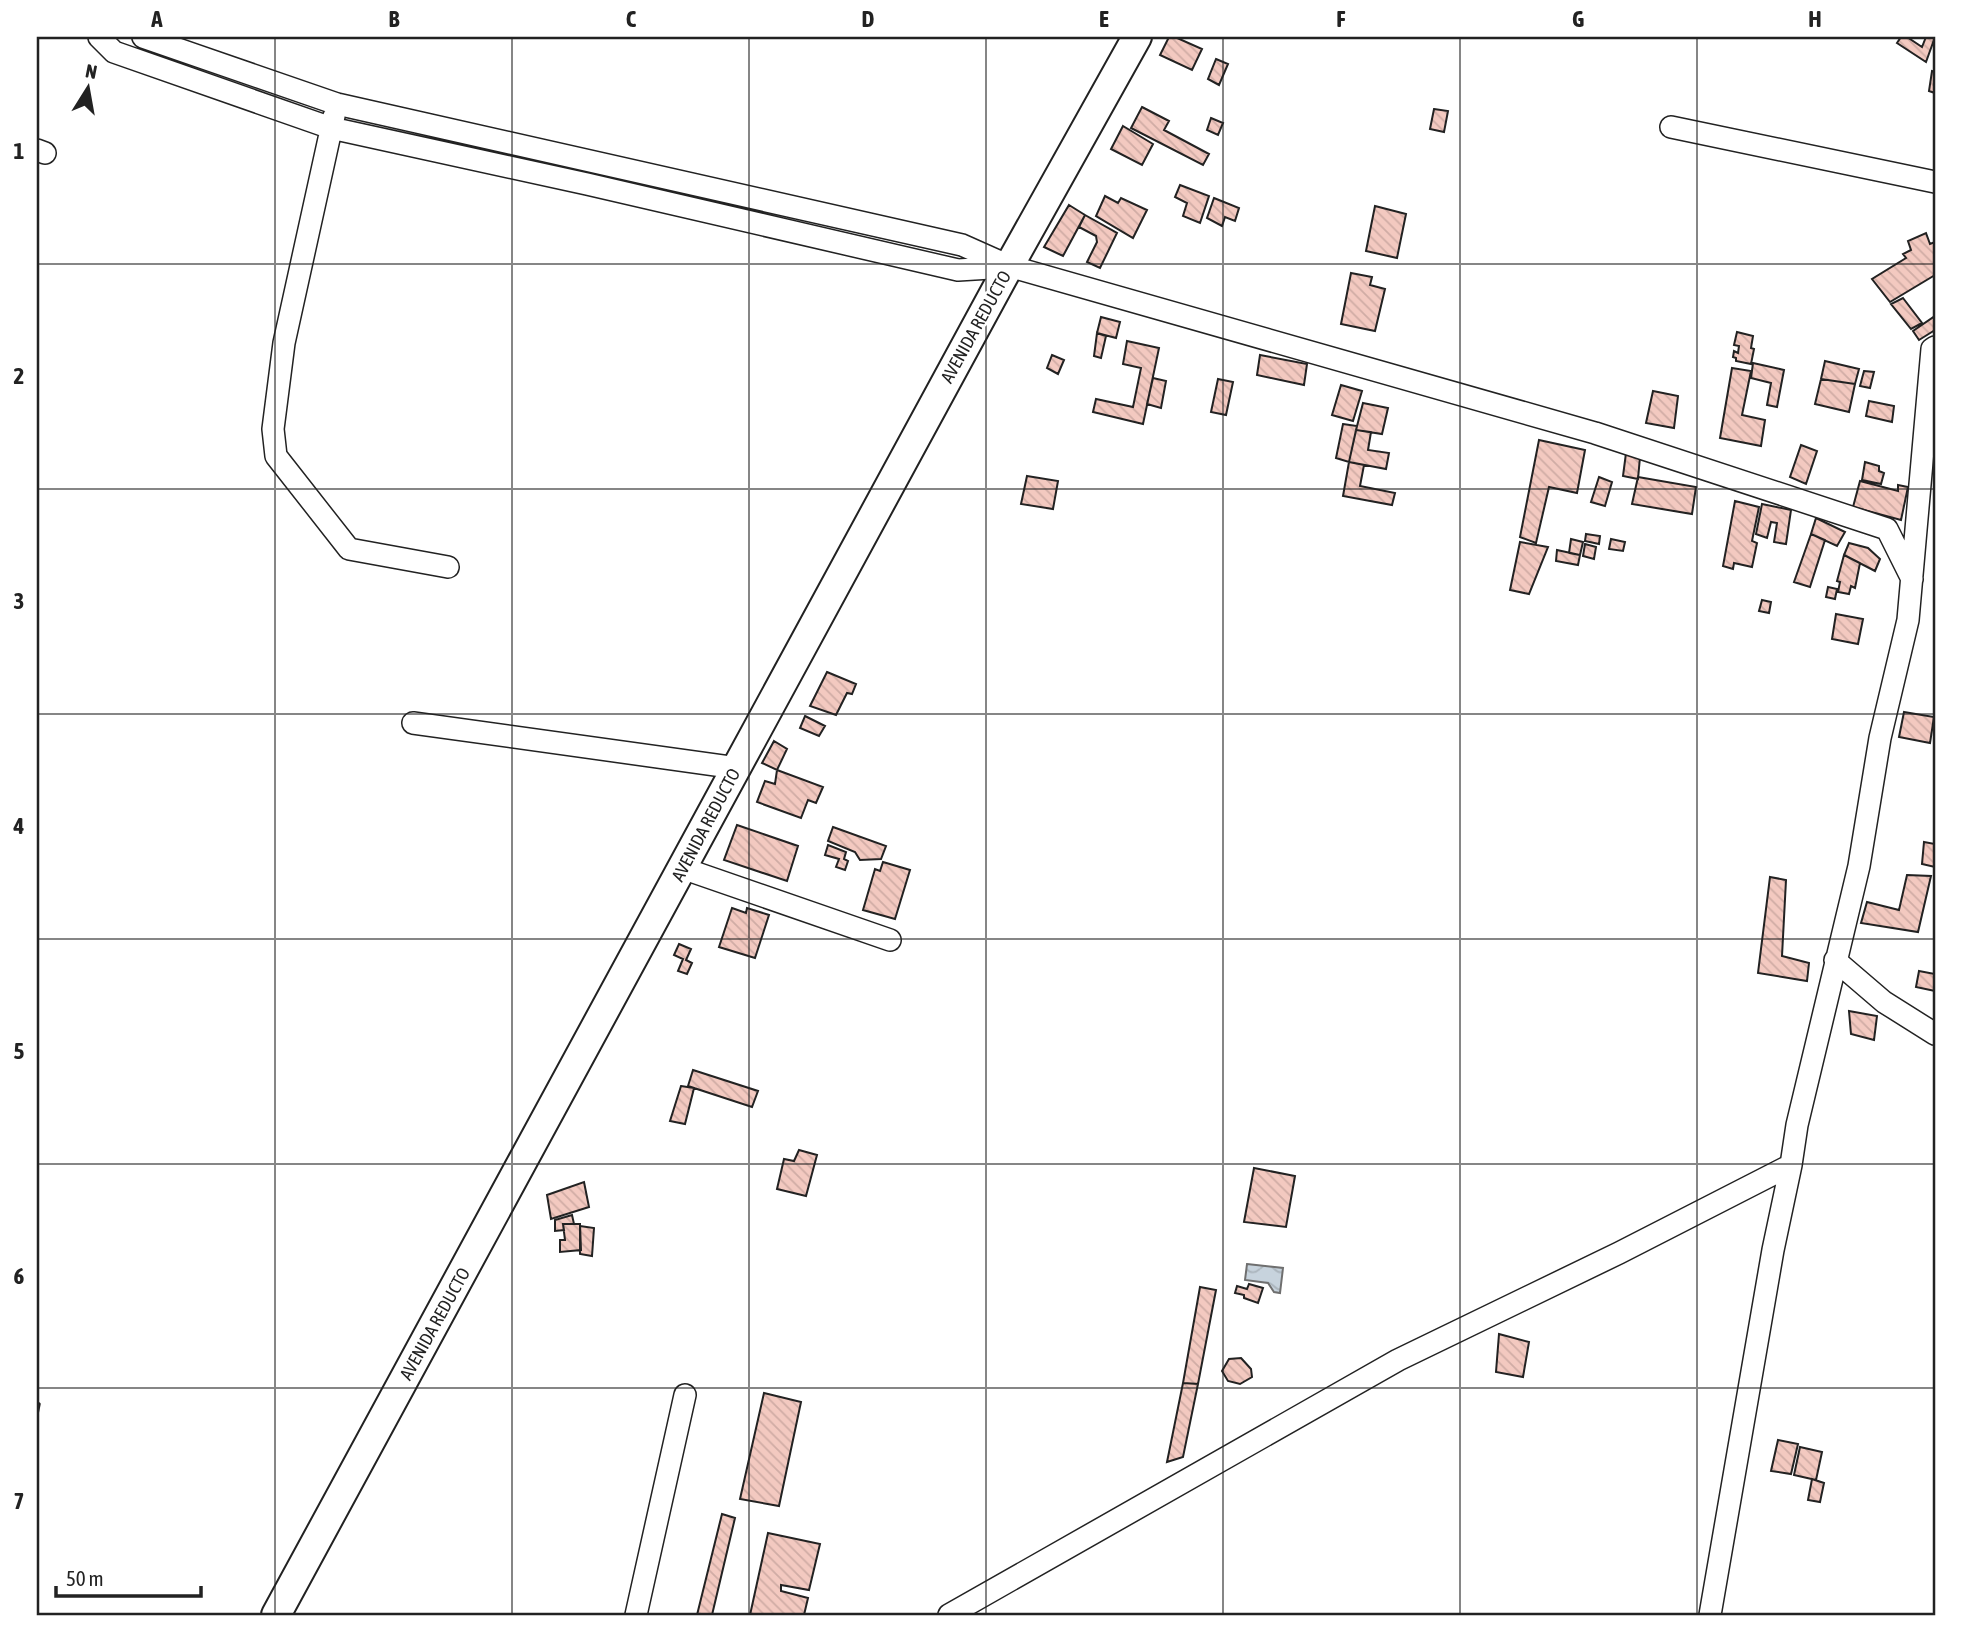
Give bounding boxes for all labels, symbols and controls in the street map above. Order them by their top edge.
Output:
text: A [150,6,163,32]
text: B [389,6,400,32]
text: C [626,6,637,32]
text: D [862,6,875,32]
text: E [1099,6,1109,32]
text: F [1336,6,1346,32]
text: G [1572,6,1584,32]
text: H [1808,6,1822,32]
north arrow [52,52,122,122]
text: N [84,59,99,83]
text: 1 [14,138,25,164]
street label: AVENIDA REDUCTO [936,267,1015,387]
text: 2 [14,363,24,389]
text: 3 [14,588,24,614]
street label: AVENIDA REDUCTO [667,765,744,885]
text: 4 [13,813,25,839]
text: 5 [14,1038,25,1064]
text: 6 [14,1263,25,1289]
street label: AVENIDA REDUCTO [395,1264,474,1384]
text: 7 [14,1488,24,1514]
scale bar [56,1554,201,1598]
text: 50 m [66,1566,104,1590]

